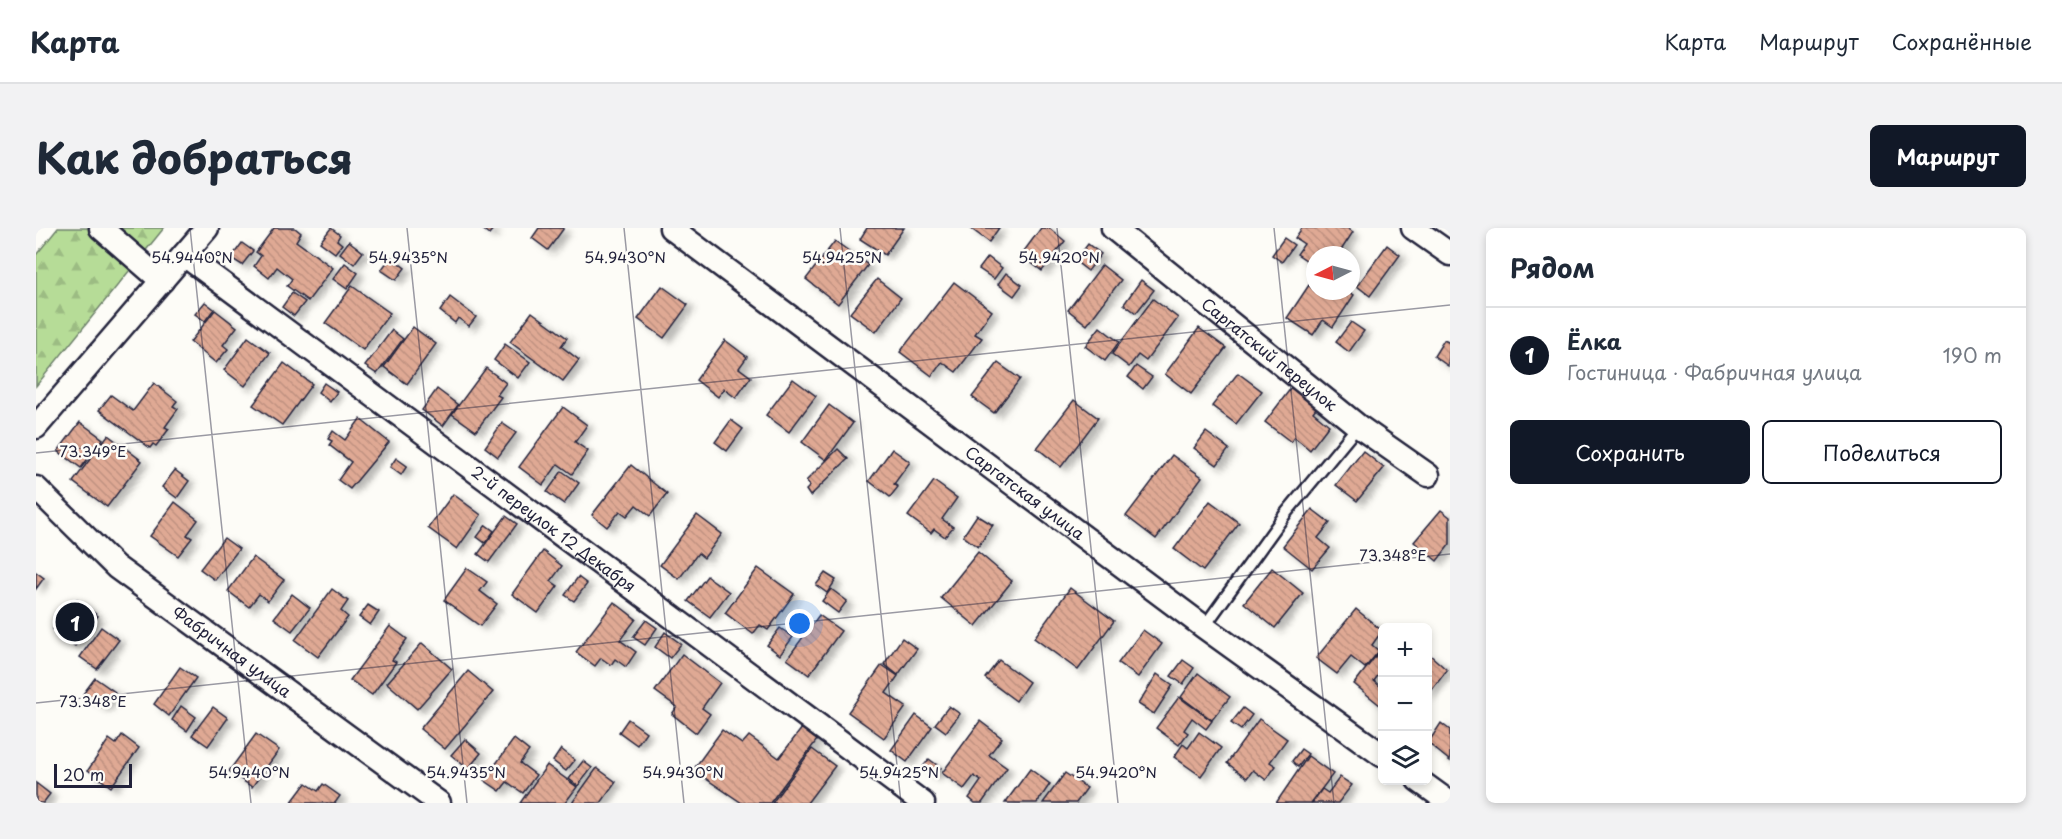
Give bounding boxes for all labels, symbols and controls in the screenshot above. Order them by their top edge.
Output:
text: Карта [30,20,120,63]
text: Карта [1665,25,1726,57]
text: Маршрут [1759,25,1859,57]
text: Сохранённые [1892,25,2032,57]
text: Как добраться [36,125,353,188]
button: Маршрут [1870,125,2026,187]
text: 54.9440°N [151,245,233,268]
text: 54.9435°N [368,245,448,268]
text: 54.9430°N [584,245,666,268]
text: 54.9425°N [802,245,882,268]
text: 54.9420°N [1018,245,1100,268]
north arrow [1306,246,1360,300]
text: Рядом [1510,248,1595,287]
street label: Саргатский переулок [1197,291,1344,416]
text: Ёлка [1567,324,1622,357]
text: 1 [1525,340,1534,370]
text: 190 m [1943,340,2002,370]
text: Гостиница · Фабричная улица [1567,357,1862,387]
button: Сохранить [1510,420,1750,484]
button: Поделиться [1762,420,2002,484]
text: 73.349°E [60,439,126,462]
street label: Саргатская улица [961,439,1090,545]
street label: 2-й переулок 12 Декабря [467,459,641,597]
text: 73.348°E [1359,543,1427,566]
street label: Фабричная улица [168,599,297,702]
pin: 1 [56,600,94,644]
your location [785,609,814,638]
map controls [1378,623,1432,785]
button: + [1378,623,1432,677]
button: − [1378,677,1432,731]
text: 73.348°E [59,689,127,712]
button: layers [1378,731,1432,785]
text: 54.9440°N [208,760,290,783]
text: 54.9435°N [426,760,506,783]
text: 54.9430°N [642,760,724,783]
text: 54.9425°N [859,760,939,783]
text: 54.9420°N [1075,760,1157,783]
scale bar [54,761,132,788]
text: 20 m [63,762,104,786]

